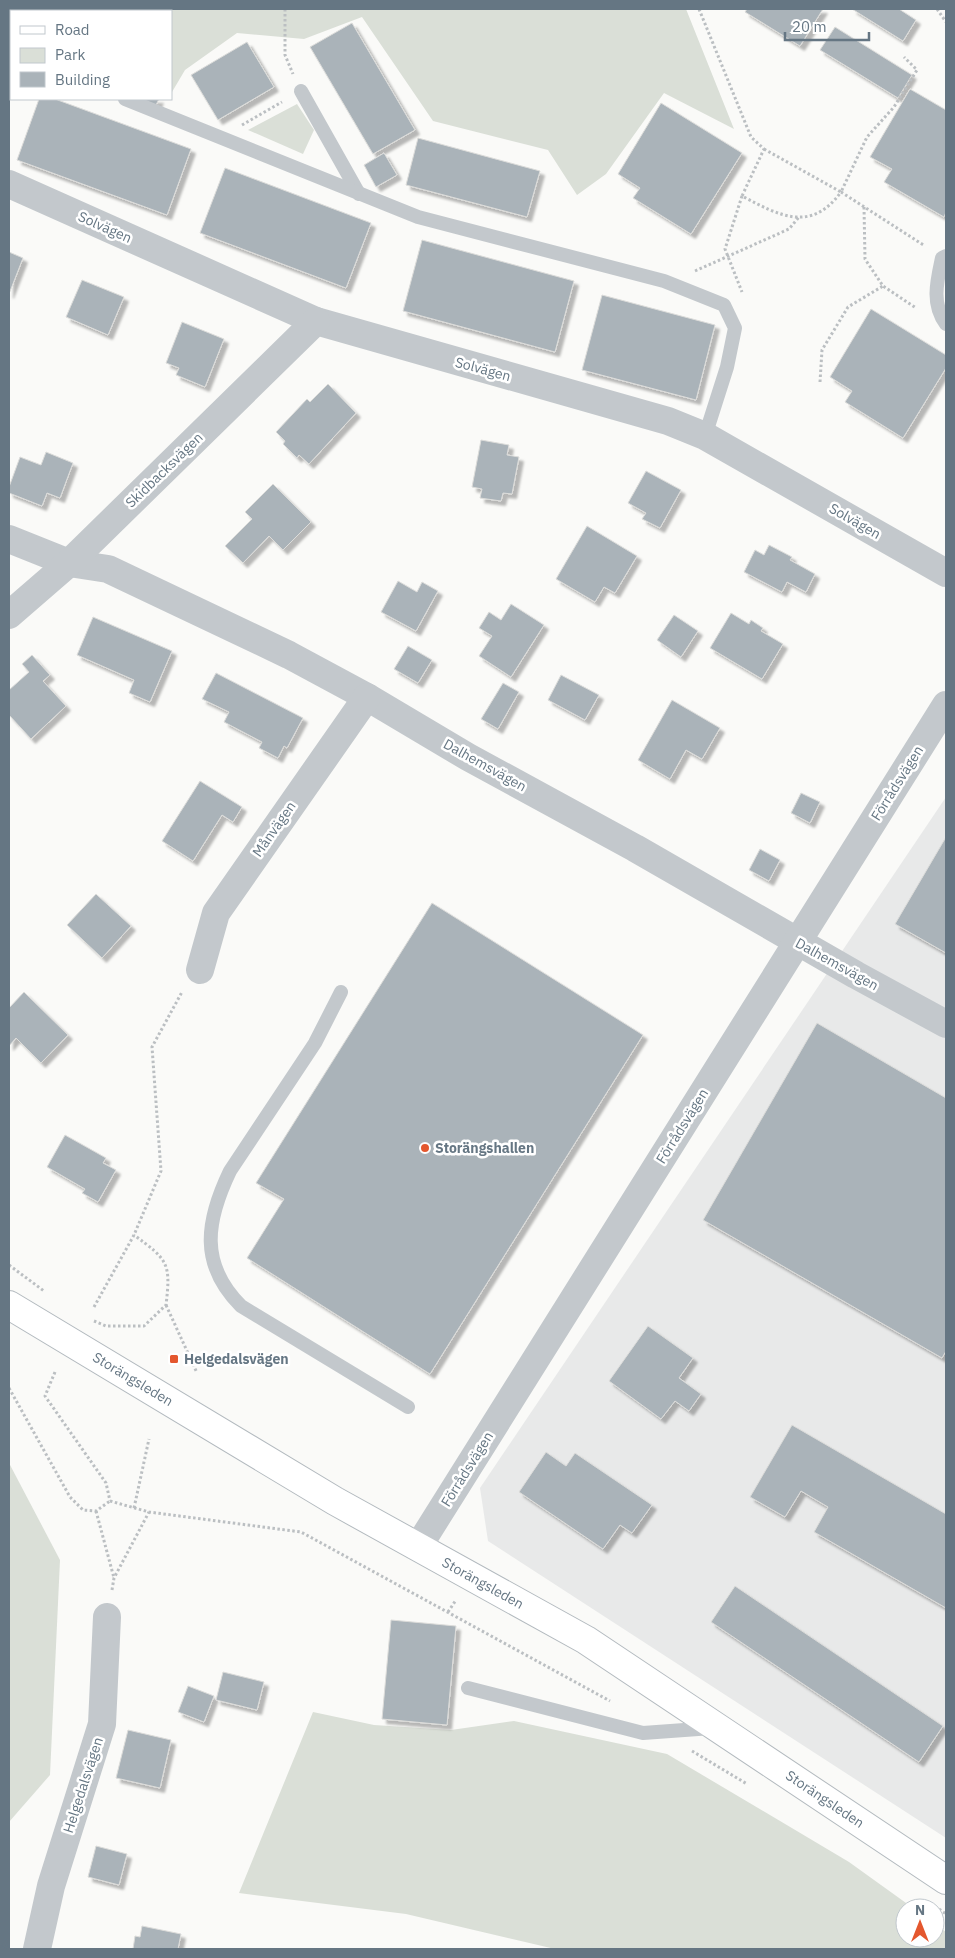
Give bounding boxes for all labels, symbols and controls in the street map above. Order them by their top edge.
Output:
legend [10,10,172,100]
scale bar [785,10,869,42]
text: 20 m [792,17,827,36]
text: Road [55,20,90,39]
text: Park [55,45,85,64]
text: Building [55,70,110,89]
street label: Solvägen [75,207,135,247]
street label: Solvägen [453,353,513,385]
street label: Skidbacksvägen [121,429,207,511]
street label: Solvägen [826,499,884,543]
street label: Dalhemsvägen [440,735,530,795]
street label: Förrådsvägen [867,742,927,824]
street label: Månvägen [248,798,300,860]
street label: Dalhemsvägen [792,934,882,994]
street label: Förrådsvägen [652,1085,712,1167]
place label: Storängshallen [435,1139,534,1157]
marker: Storängshallen [419,1142,431,1154]
street label: Storängsleden [89,1348,177,1410]
place label: Helgedalsvägen [184,1350,289,1368]
marker: Helgedalsvägen [168,1353,180,1365]
street label: Förrådsvägen [437,1428,497,1510]
street label: Storängsleden [439,1553,527,1613]
street label: Helgedalsvägen [59,1735,107,1835]
street label: Storängsleden [782,1766,868,1832]
north arrow [895,1898,945,1948]
text: N [915,1901,925,1919]

